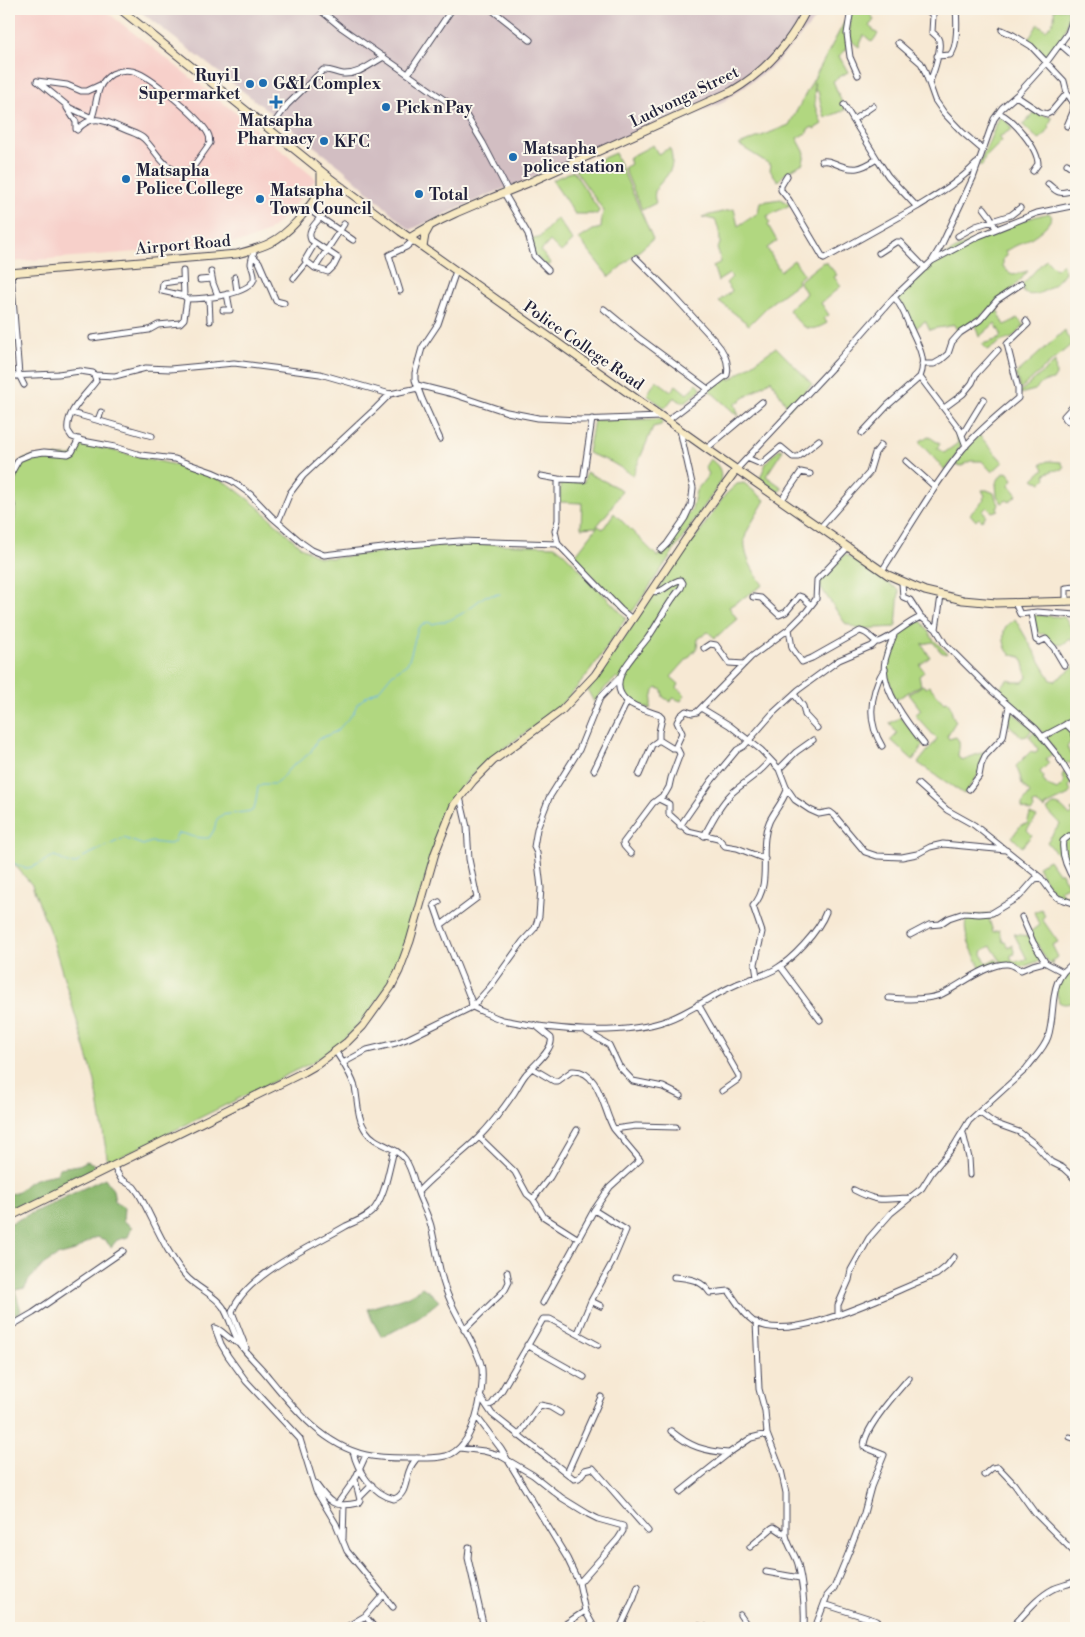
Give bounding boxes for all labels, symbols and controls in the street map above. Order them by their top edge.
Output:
street label: Ludvonga Street [627,62,742,132]
place label: Ruyi 1 Supermarket [139,66,240,104]
place label: G&L Complex [273,74,382,94]
marker: G&L Complex [257,77,269,89]
marker: Ruyi 1 Supermarket [244,78,256,90]
marker: Matsapha Pharmacy [270,96,282,108]
place label: Pick n Pay [396,98,473,118]
marker: Pick n Pay [380,101,392,113]
place label: Matsapha Pharmacy [237,111,316,149]
place label: KFC [334,132,370,152]
marker: KFC [318,135,330,147]
place label: Matsapha police station [523,139,624,177]
marker: Matsapha police station [507,151,519,163]
place label: Matsapha Police College [136,161,243,199]
marker: Matsapha Police College [120,173,132,185]
place label: Matsapha Town Council [270,181,372,219]
place label: Total [429,185,469,205]
marker: Total [413,188,425,200]
marker: Matsapha Town Council [254,193,266,205]
street label: Airport Road [134,231,231,259]
street label: Police College Road [519,297,648,395]

